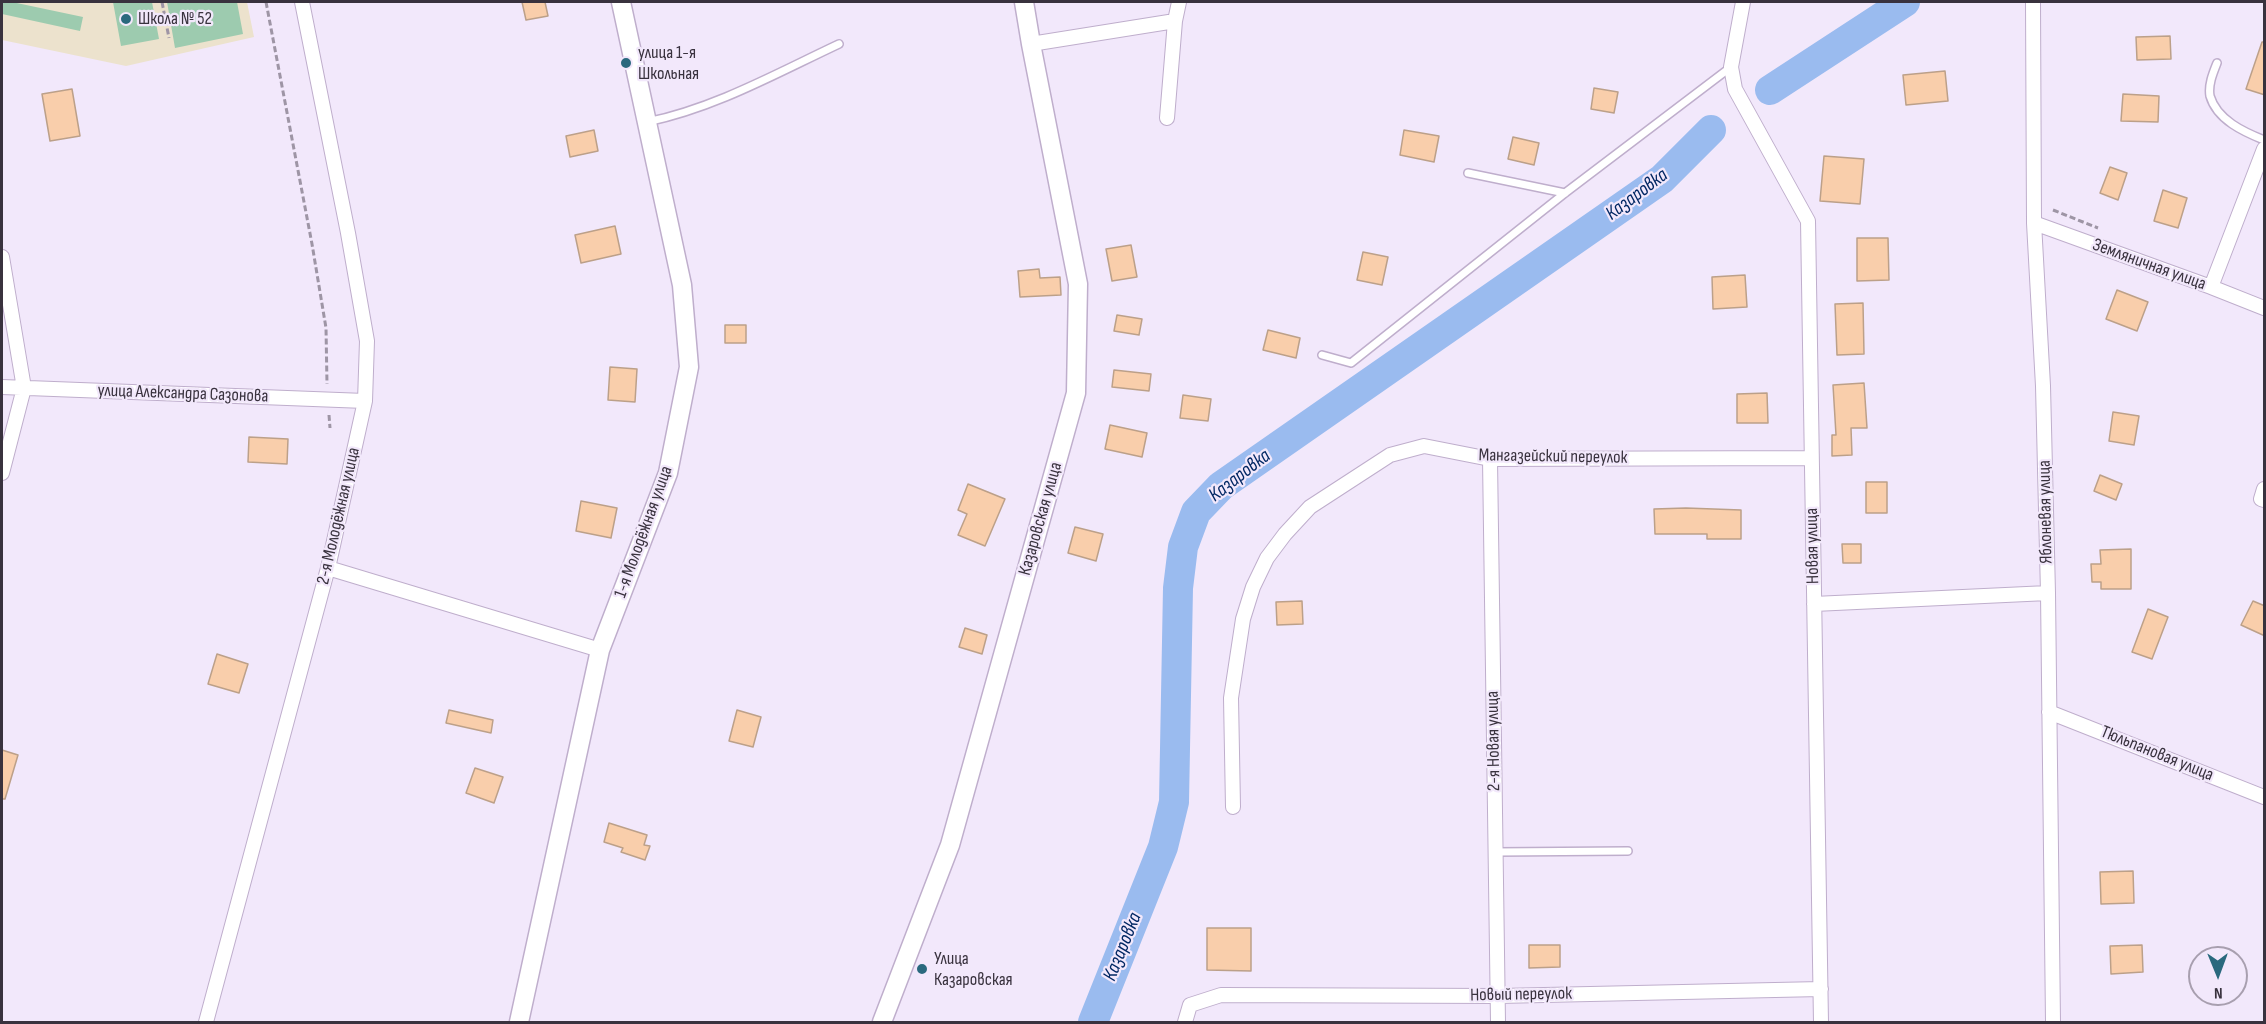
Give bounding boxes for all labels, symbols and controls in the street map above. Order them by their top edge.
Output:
place label: Школа № 52 [138,8,212,30]
marker: Школа № 52 [119,12,133,26]
place label: улица 1-я Школьная [638,42,699,84]
marker: улица 1-я Школьная [619,56,633,70]
water label: Казаровка [1601,164,1673,226]
street label: Земляничная улица [2089,234,2209,296]
street label: улица Александра Сазонова [97,380,269,408]
street label: 2-я Молодёжная улица [313,445,365,587]
water label: Казаровка [1204,445,1276,507]
street label: Мангазейский переулок [1478,445,1628,469]
street label: Казаровская улица [1015,460,1067,578]
street label: Яблоневая улица [2034,460,2058,564]
street label: 1-я Молодёжная улица [610,463,678,601]
street label: Новая улица [1802,508,1824,584]
street label: 2-я Новая улица [1482,691,1506,791]
street label: Тюльпановая улица [2097,722,2217,786]
water label: Казаровка [1098,909,1148,985]
north arrow [2188,946,2248,1006]
place label: Улица Казаровская [934,948,1013,990]
marker: Улица Казаровская [915,962,929,976]
street label: Новый переулок [1470,983,1572,1007]
text: N [2214,983,2223,1002]

